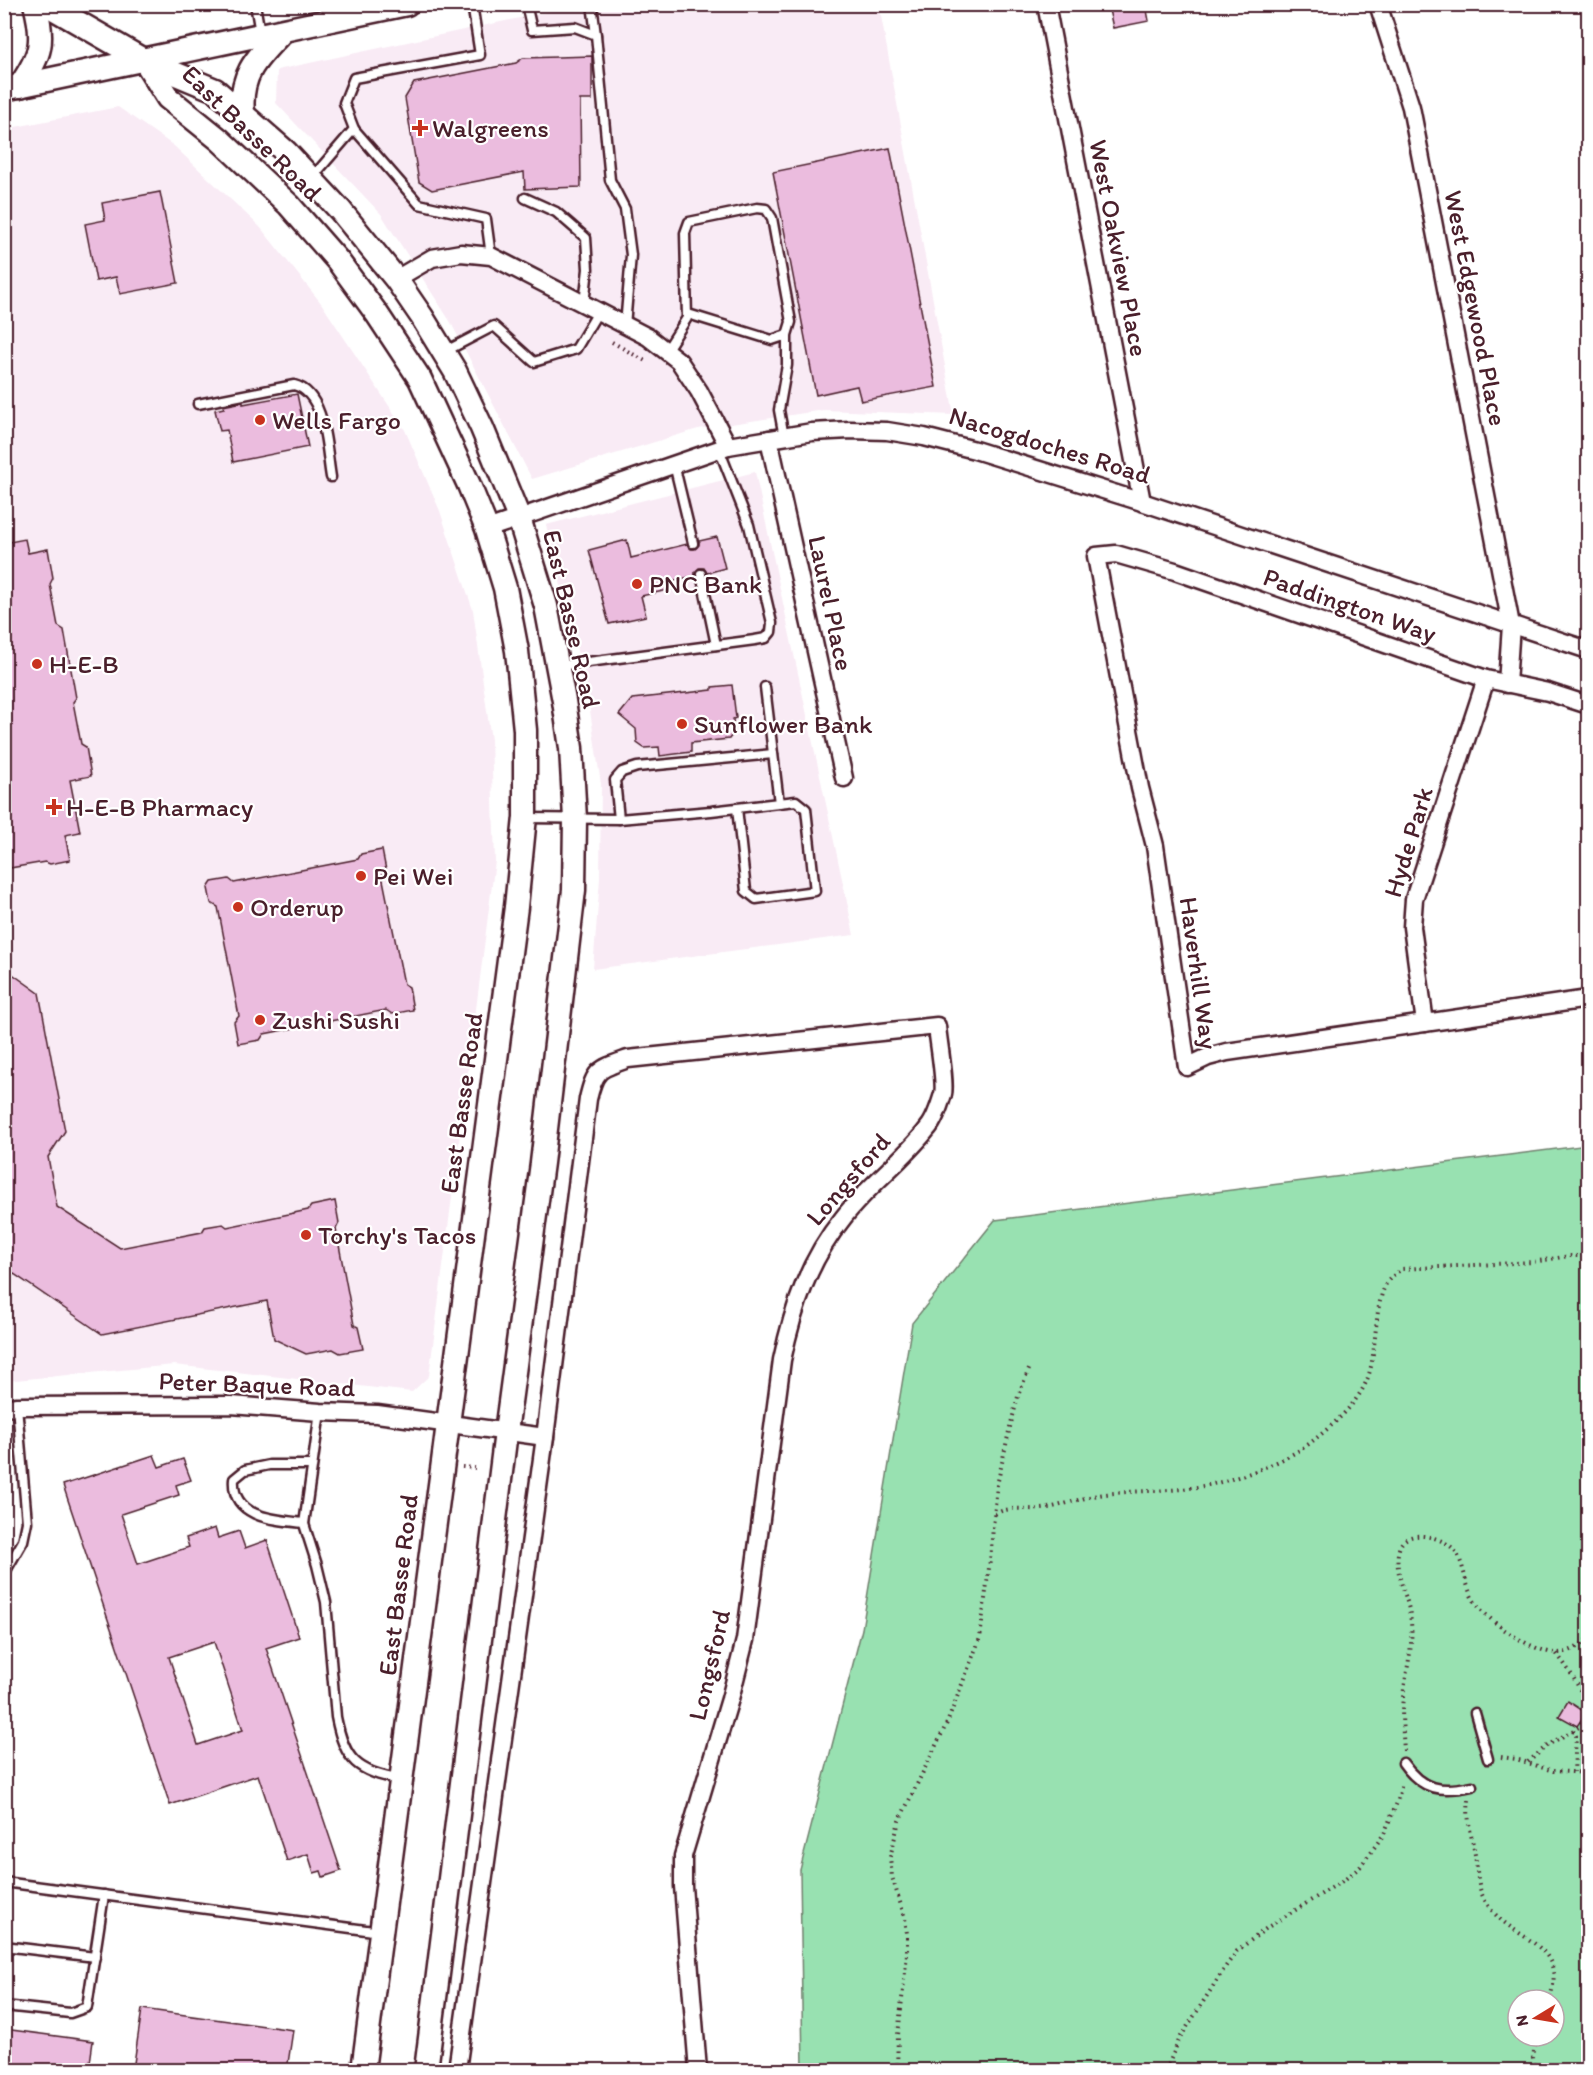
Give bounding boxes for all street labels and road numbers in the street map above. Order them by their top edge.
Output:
street label: East Basse Road [175,58,329,208]
street label: West Oakview Place [1082,137,1156,359]
street label: West Edgewood Place [1437,188,1515,428]
street label: Nacogdoches Road [945,399,1155,491]
street label: East Basse Road [536,527,608,712]
street label: Laurel Place [801,533,861,673]
street label: Paddington Way [1259,560,1441,650]
street label: Hyde Park [1376,782,1440,901]
street label: Haverhill Way [1172,895,1226,1051]
street label: East Basse Road [432,1010,490,1196]
street label: Longsford [799,1126,897,1232]
street label: Peter Baque Road [158,1365,357,1403]
street label: East Basse Road [371,1492,425,1677]
street label: Longsford [681,1606,737,1724]

